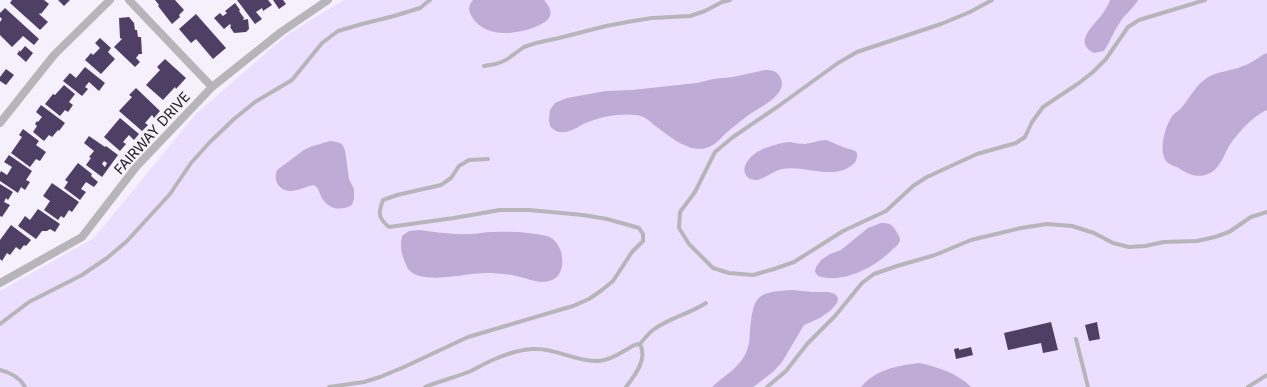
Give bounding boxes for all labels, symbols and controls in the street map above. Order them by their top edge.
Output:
street label: FAIRWAY DRIVE [110,88,193,178]

